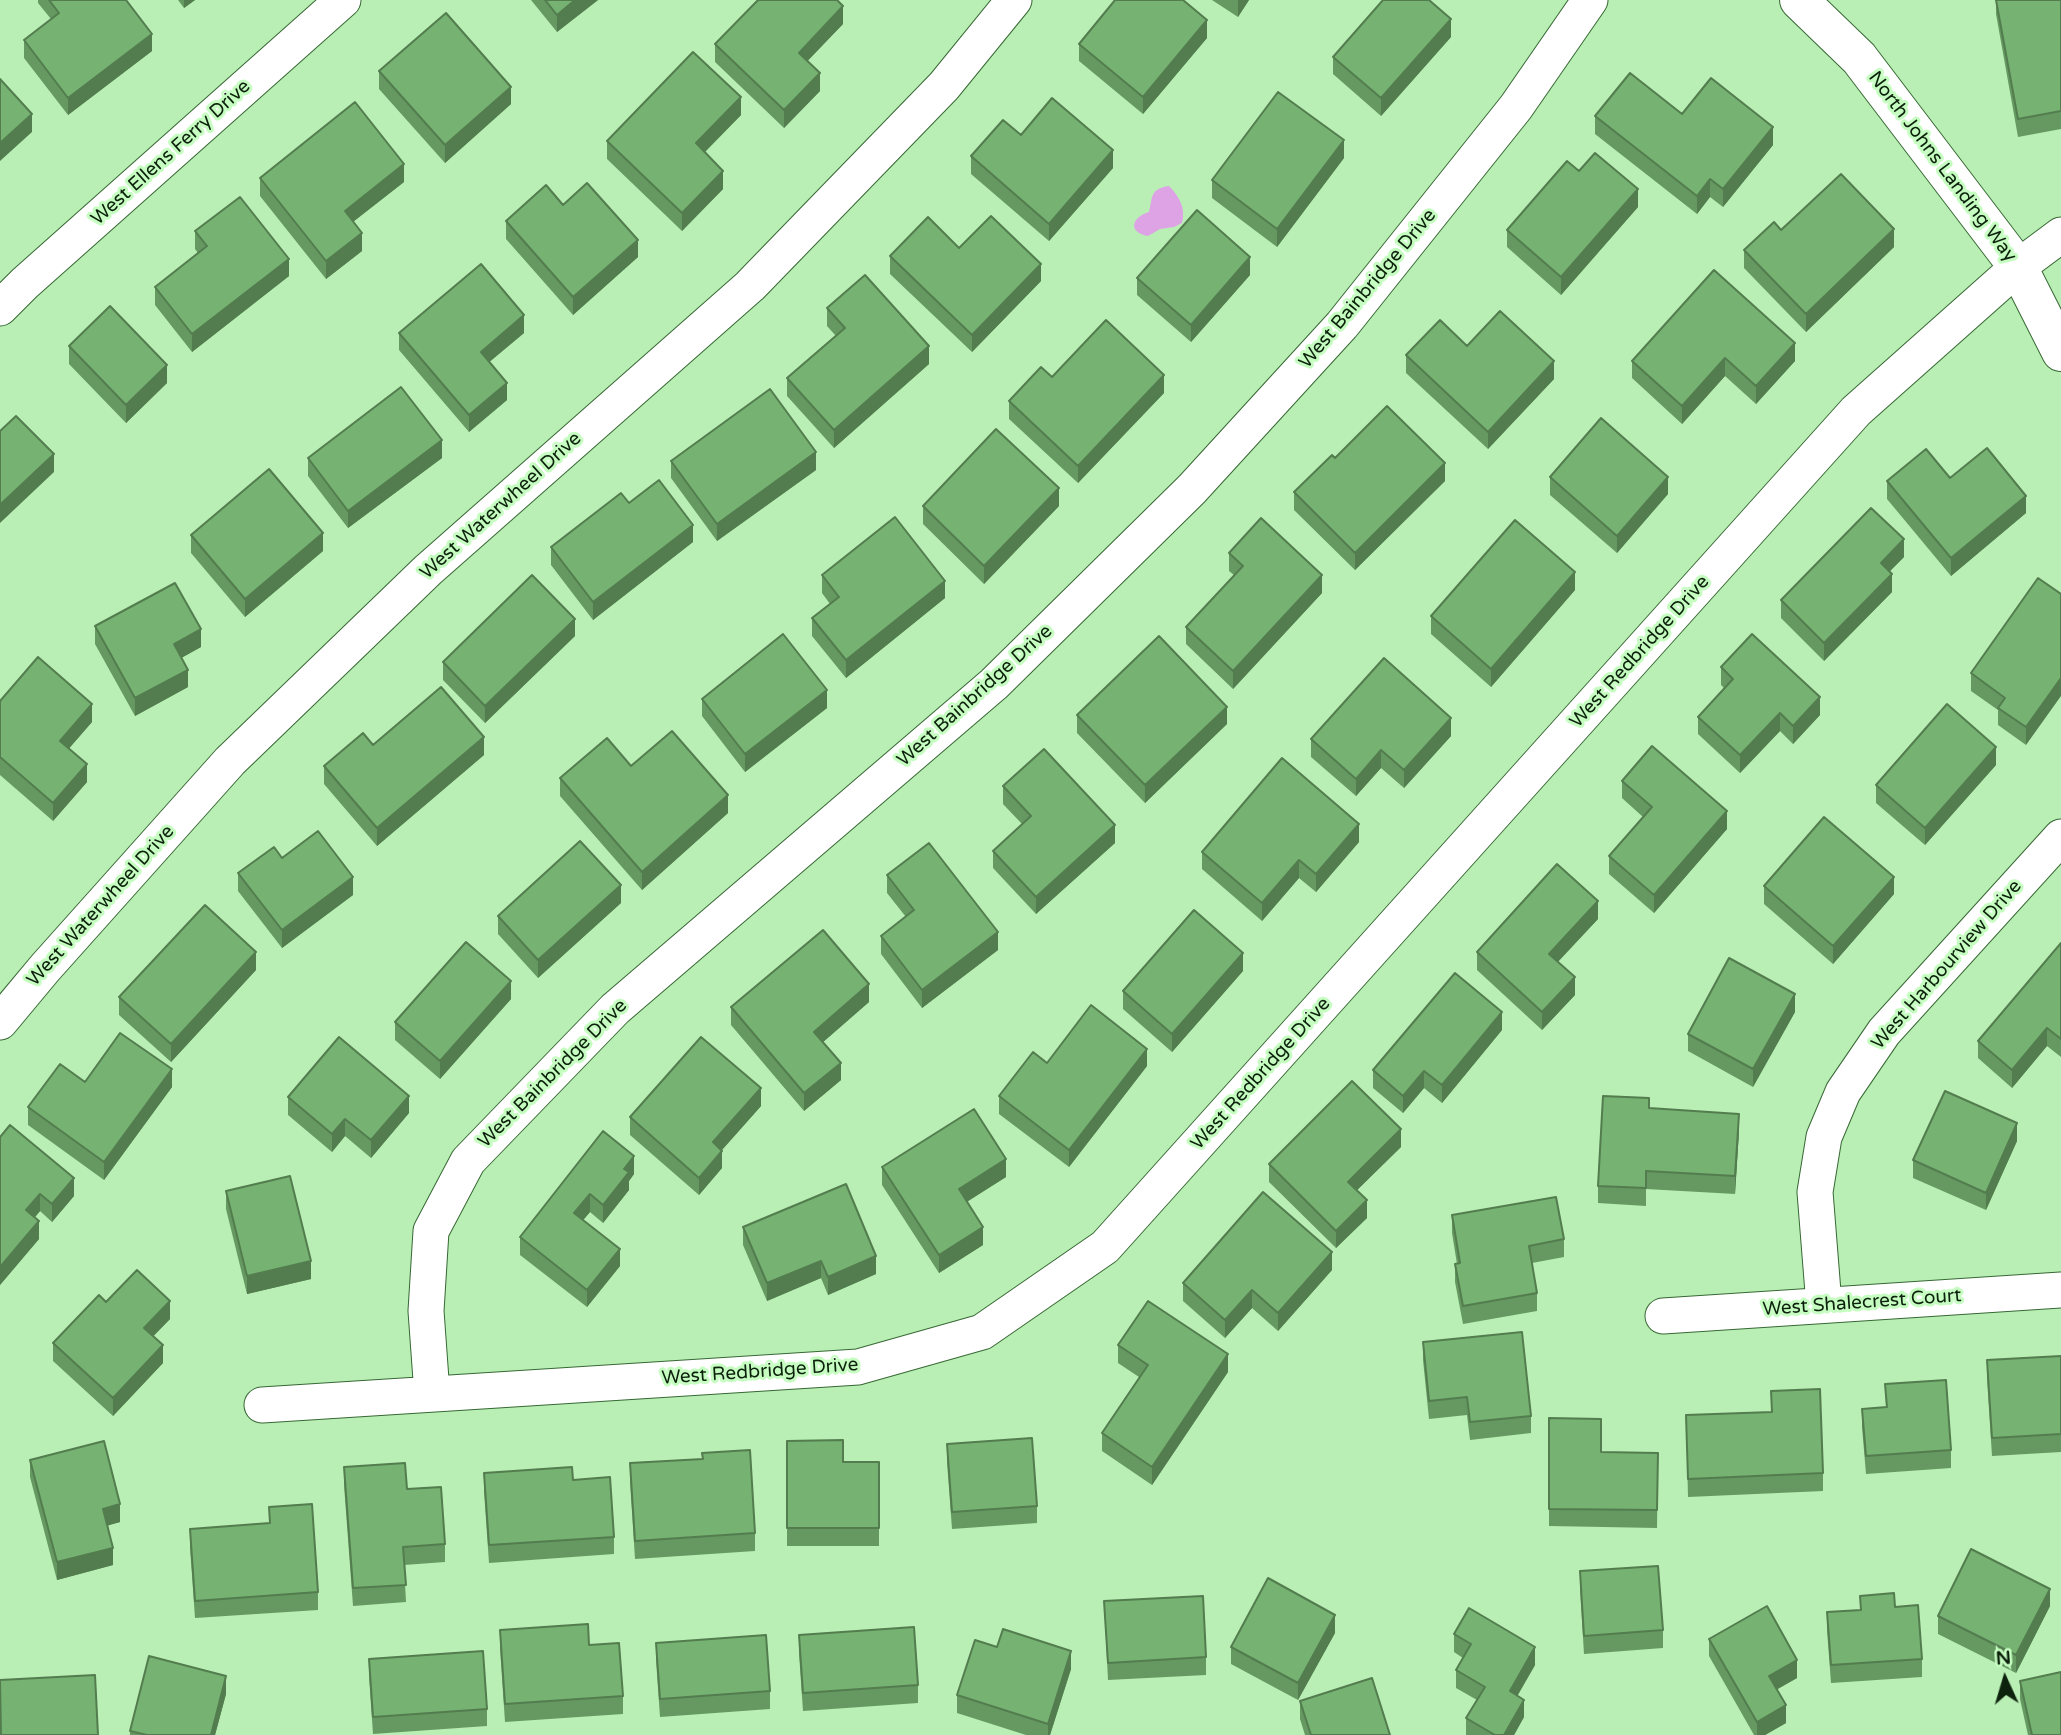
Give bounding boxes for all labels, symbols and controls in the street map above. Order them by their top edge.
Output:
street label: North Johns Landing Way [1863,67,2021,267]
street label: West Ellens Ferry Drive [87,75,255,231]
street label: West Bainbridge Drive [1295,205,1441,373]
street label: West Waterwheel Drive [416,428,586,584]
street label: West Redbridge Drive [1566,571,1714,733]
street label: West Bainbridge Drive [893,620,1057,772]
street label: West Waterwheel Drive [23,821,179,991]
street label: West Harbourview Drive [1867,876,2027,1054]
street label: West Redbridge Drive [1187,993,1335,1155]
street label: West Bainbridge Drive [474,995,632,1153]
street label: West Shalecrest Court [1762,1285,1962,1321]
street label: West Redbridge Drive [661,1354,859,1390]
north arrow [1970,1644,2040,1714]
text: N [1995,1647,2012,1670]

